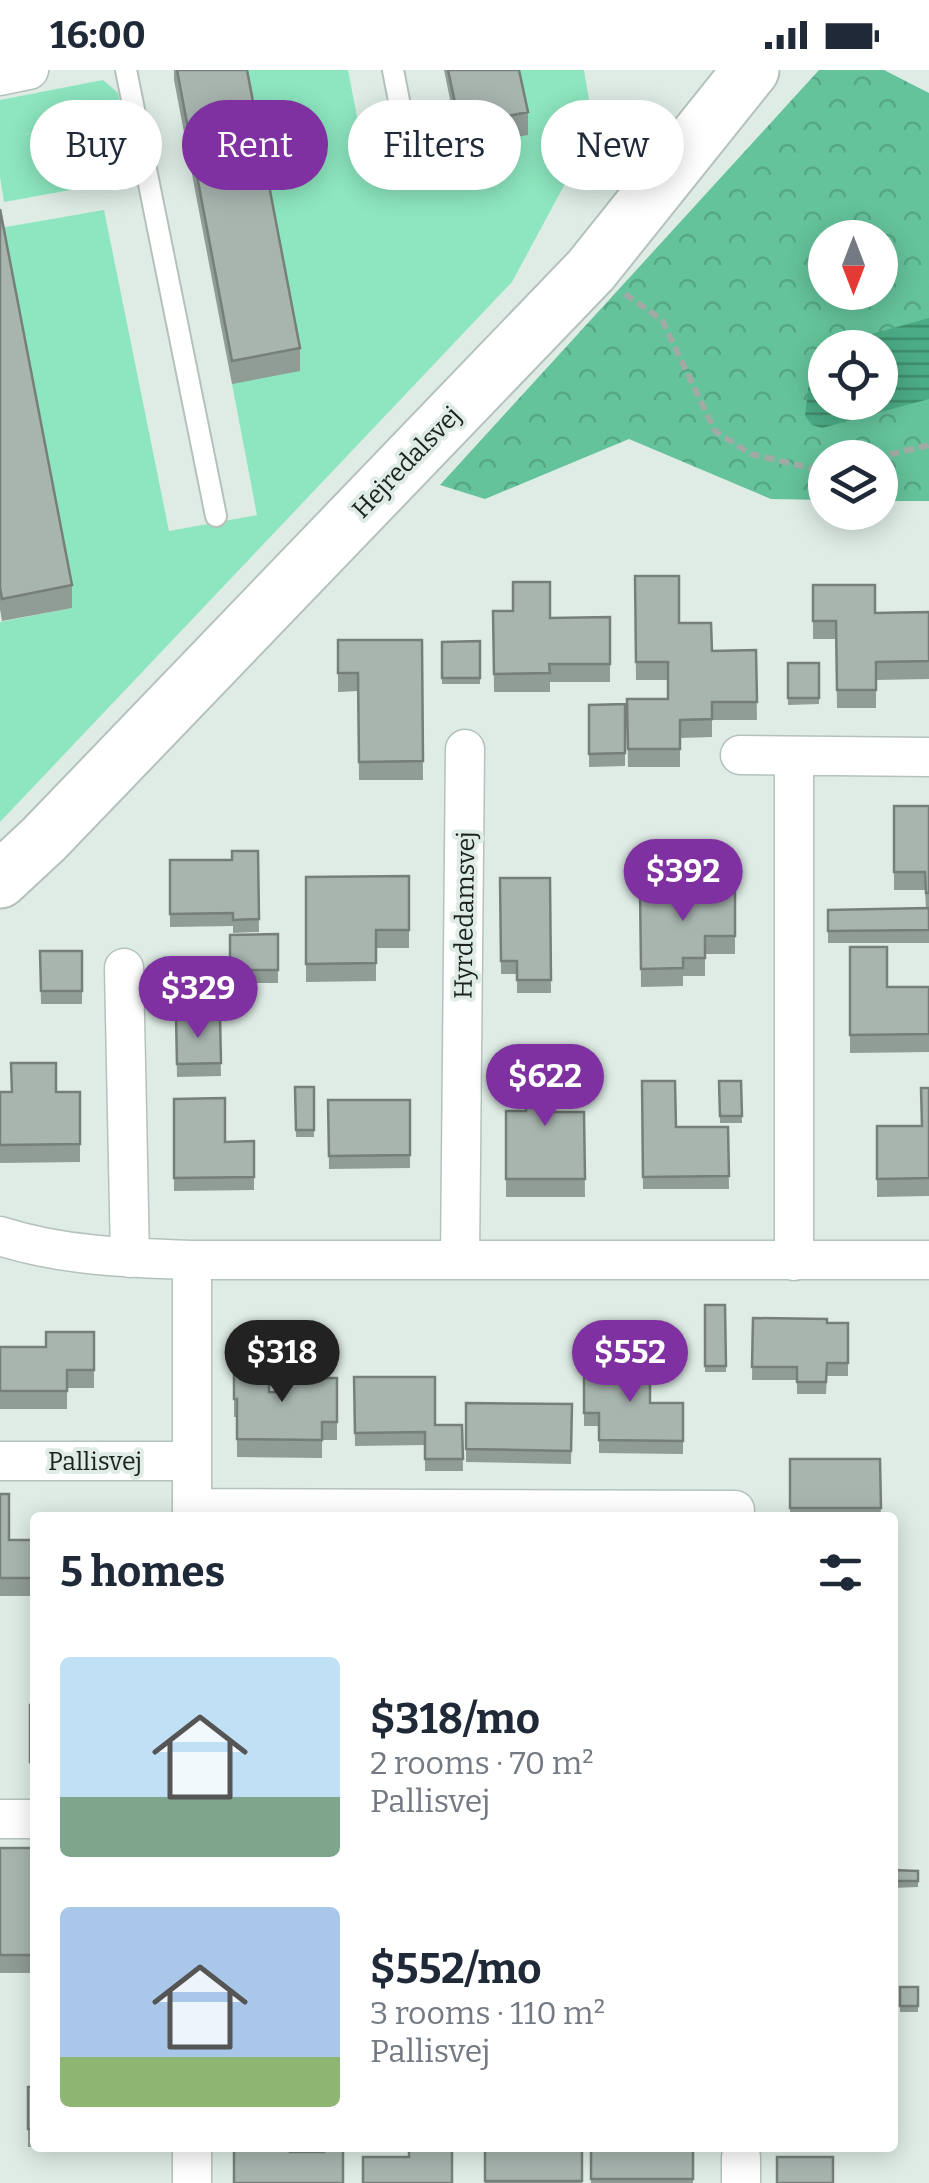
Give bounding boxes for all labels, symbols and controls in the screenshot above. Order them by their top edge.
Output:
text: 16:00 [50,12,146,58]
chip: Buy [30,100,162,190]
chip: Rent [182,100,328,190]
chip: Filters [348,100,521,190]
chip: New [541,100,684,190]
north arrow [808,220,898,310]
map controls [808,220,898,530]
button: locate [808,330,898,420]
street label: Hejredalsvej [346,401,467,525]
button: layers [808,440,898,530]
street label: Hyrdedamsvej [449,831,481,999]
pin: $392 [624,839,742,924]
text: $392 [646,852,720,890]
pin: $329 [139,956,257,1041]
text: $329 [161,969,235,1007]
pin: $622 [486,1044,604,1129]
text: $622 [508,1057,582,1095]
pin: $318 [223,1320,341,1405]
pin: $552 [571,1320,689,1405]
text: $318 [247,1333,317,1371]
text: $552 [594,1333,666,1371]
street label: Pallisvej [48,1447,142,1477]
icon: filters [813,1545,868,1600]
text: 5 homes [60,1547,225,1597]
text: $318/mo [370,1694,540,1744]
icon: home [140,1697,260,1817]
text: 2 rooms · 70 m² [370,1744,594,1782]
text: Pallisvej [370,1782,490,1820]
text: $552/mo [370,1944,542,1994]
icon: home [140,1947,260,2067]
text: 3 rooms · 110 m² [370,1994,605,2032]
text: Pallisvej [370,2032,490,2070]

